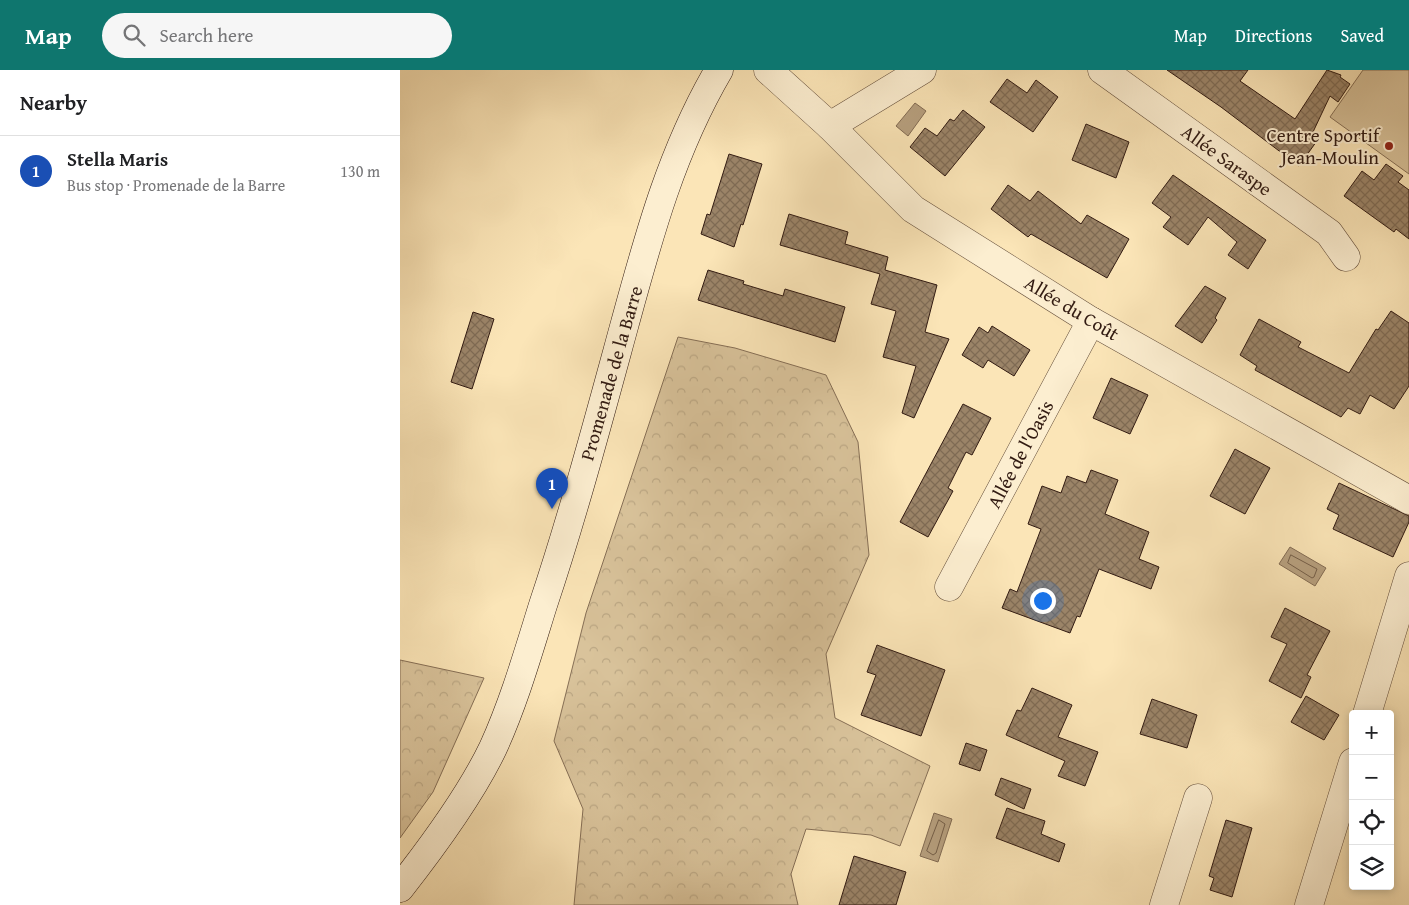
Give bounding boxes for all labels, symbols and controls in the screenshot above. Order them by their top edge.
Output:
search box [102,13,452,58]
text: Map [25,18,72,53]
icon: search [120,21,148,49]
text: Search here [160,21,253,49]
text: Map [1174,22,1207,49]
text: Directions [1235,22,1312,49]
text: Saved [1340,22,1384,49]
text: Nearby [20,87,87,118]
street label: Allée Saraspe [1176,118,1278,202]
place label: Centre Sportif Jean-Moulin [1267,121,1381,171]
marker: Centre Sportif Jean-Moulin [1383,140,1395,152]
text: Stella Maris [67,145,168,173]
text: 1 [32,159,40,183]
text: 130 m [340,159,380,183]
text: Bus stop · Promenade de la Barre [67,173,285,197]
street label: Allée du Coût [1019,269,1125,347]
street label: Promenade de la Barre [573,282,649,464]
street label: Allée de l'Oasis [980,395,1060,513]
pin: 1 [536,468,568,509]
your location [1030,588,1056,614]
map controls [1349,710,1394,890]
button: + [1349,710,1394,755]
button: − [1349,755,1394,800]
button: locate [1349,800,1394,845]
button: layers [1349,845,1394,890]

